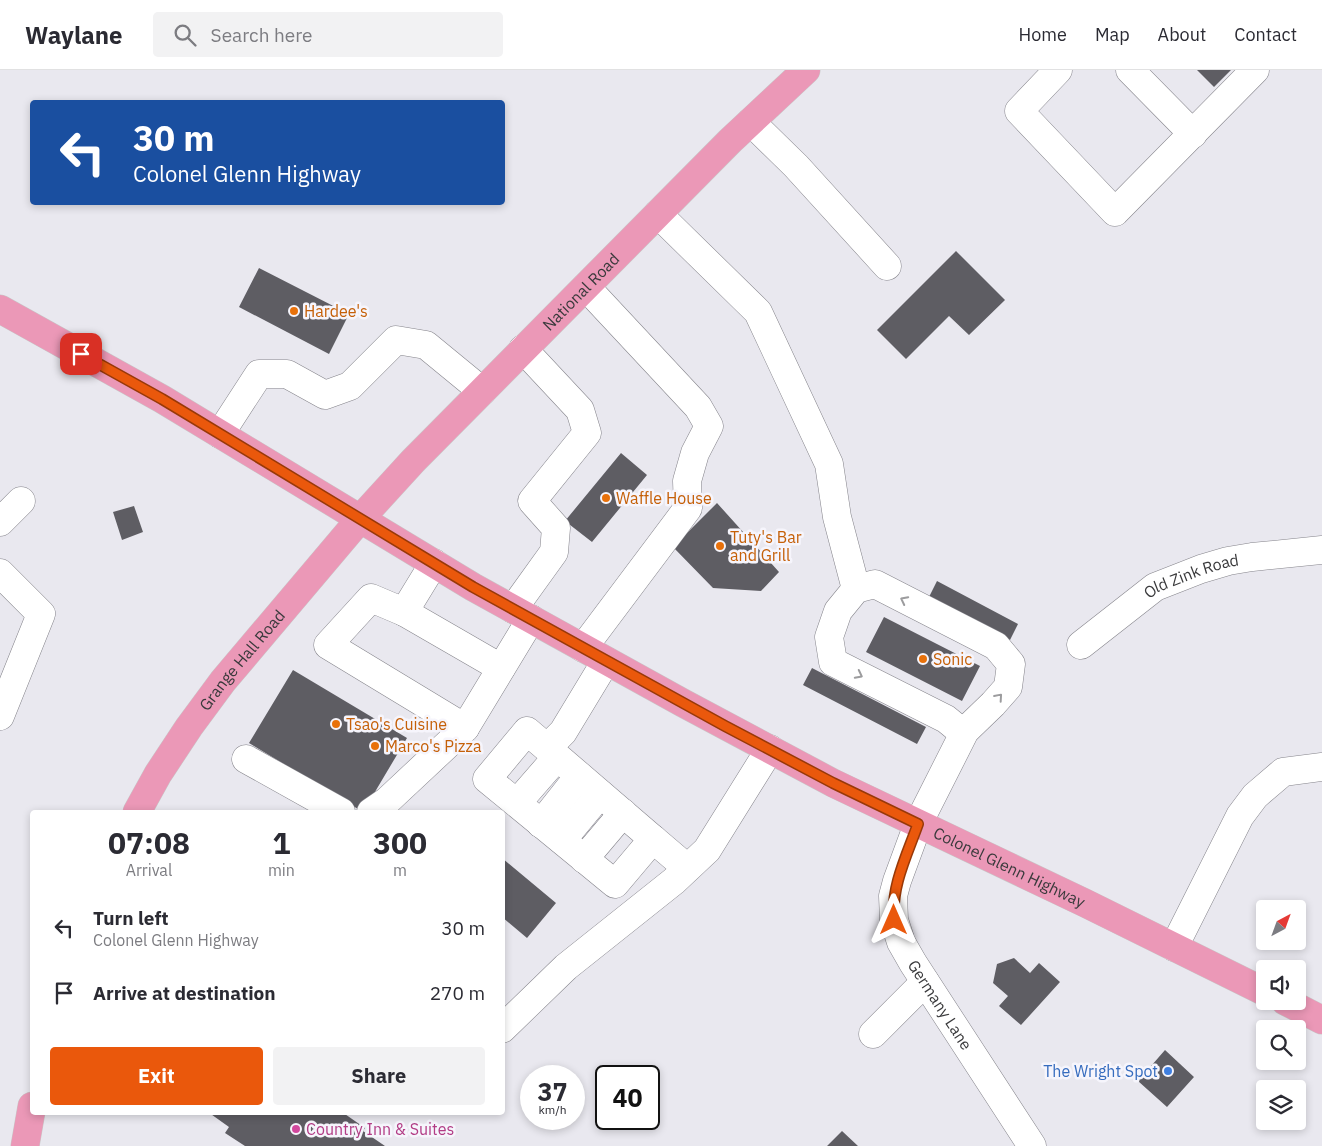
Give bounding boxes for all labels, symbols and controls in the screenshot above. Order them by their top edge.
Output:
search box [153,12,503,57]
text: Waylane [25,19,123,51]
icon: search [171,21,199,49]
text: Search here [211,23,312,47]
text: Home [1019,23,1067,46]
text: Map [1095,23,1130,46]
text: About [1158,23,1206,46]
text: Contact [1234,23,1297,46]
text: 30 m [133,115,215,161]
icon: left [50,120,115,185]
text: Colonel Glenn Highway [133,159,361,188]
street label: National Road [538,249,623,335]
place label: Hardee's [304,301,368,321]
marker: Hardee's [288,305,300,317]
pin [60,333,102,375]
icon: arrive [67,340,95,368]
place label: Waffle House [616,488,712,508]
marker: Waffle House [600,492,612,504]
place label: Tuty's Bar and Grill [730,527,802,565]
marker: Tuty's Bar and Grill [714,540,726,552]
street label: Old Zink Road [1139,549,1240,602]
one-way arrow [901,596,910,606]
street label: Grange Hall Road [195,606,289,714]
place label: Sonic [933,649,972,669]
marker: Sonic [917,653,929,665]
one-way arrow [854,669,863,679]
one-way arrow [993,693,1002,702]
place label: Tsao's Cuisine [346,714,447,734]
marker: Tsao's Cuisine [330,718,342,730]
place label: Marco's Pizza [385,736,482,756]
marker: Marco's Pizza [369,740,381,752]
street label: Colonel Glenn Highway [930,822,1089,912]
text: 07:08 [108,823,190,862]
text: 1 [272,823,290,862]
text: 300 [373,823,427,862]
text: Arrival [126,860,172,880]
text: min [268,860,295,880]
text: m [393,860,407,880]
position arrow [867,893,919,945]
north arrow [1256,900,1306,950]
map controls [1256,900,1306,1130]
text: Turn left [93,906,169,930]
icon: left [50,914,78,942]
text: 30 m [441,916,485,940]
text: Colonel Glenn Highway [93,930,259,950]
street label: Germany Lane [904,956,977,1054]
button: sound [1256,960,1306,1010]
icon: arrive [50,979,78,1007]
text: Arrive at destination [93,981,276,1005]
text: 270 m [430,981,485,1005]
button: search [1256,1020,1306,1070]
button: Exit [50,1047,263,1105]
button: Share [273,1047,485,1105]
place label: The Wright Spot [1043,1061,1158,1081]
speed limit sign: 40 [595,1065,660,1130]
marker: The Wright Spot [1162,1065,1174,1077]
text: 37 [537,1075,568,1108]
button: layers [1256,1080,1306,1130]
text: km/h [538,1102,567,1117]
place label: Country Inn & Suites [306,1119,454,1139]
marker: Country Inn & Suites [290,1123,302,1135]

